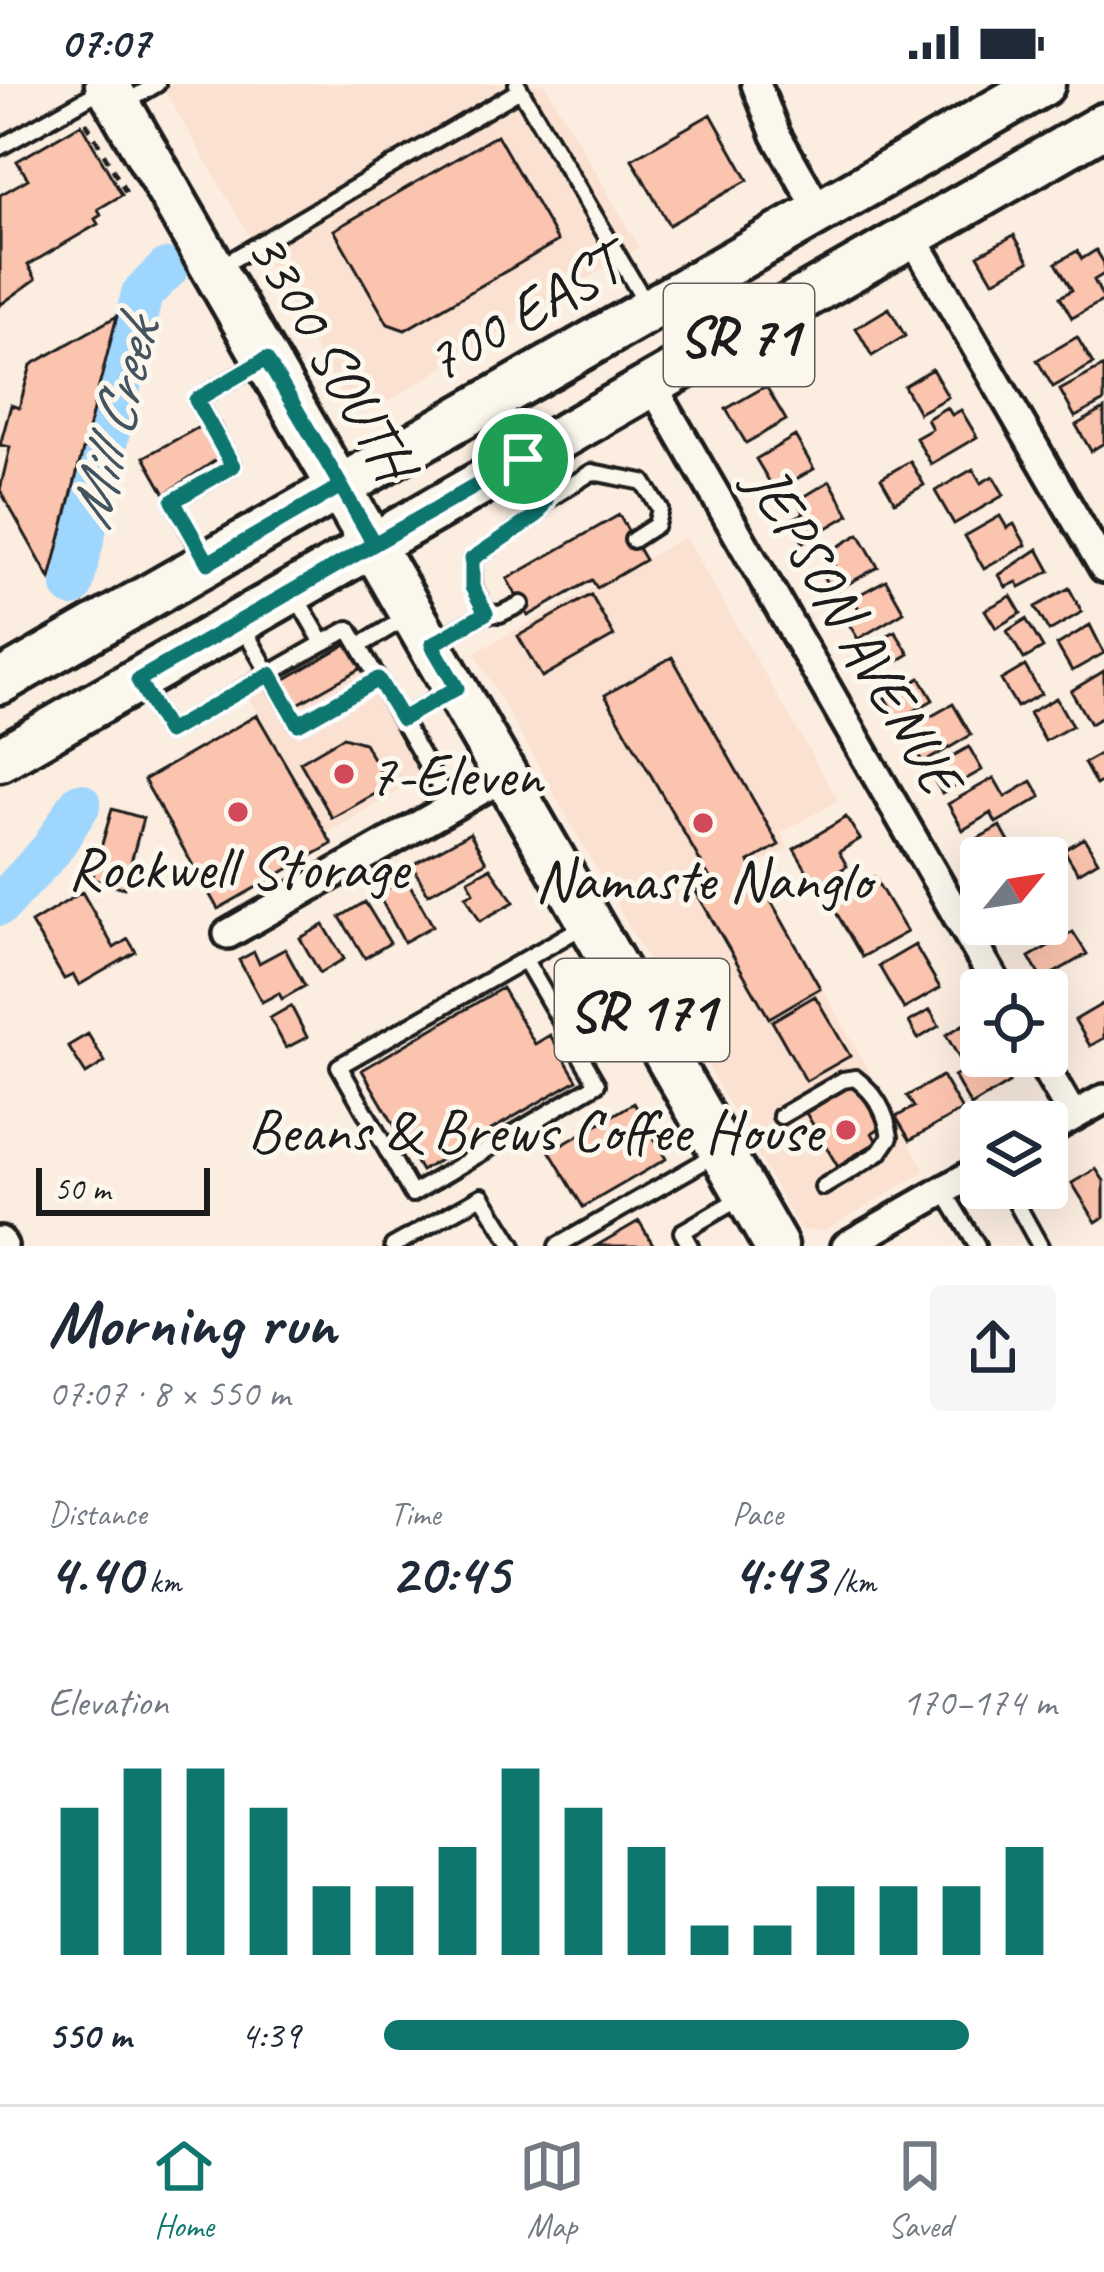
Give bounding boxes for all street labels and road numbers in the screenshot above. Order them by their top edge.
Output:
street label: 3300 SOUTH [230,217,437,500]
street label: 700 EAST [411,219,646,399]
road number: SR 71 [664,284,814,386]
street label: JEPSON AVENUE [728,449,982,814]
road number: SR 171 [555,959,729,1061]

